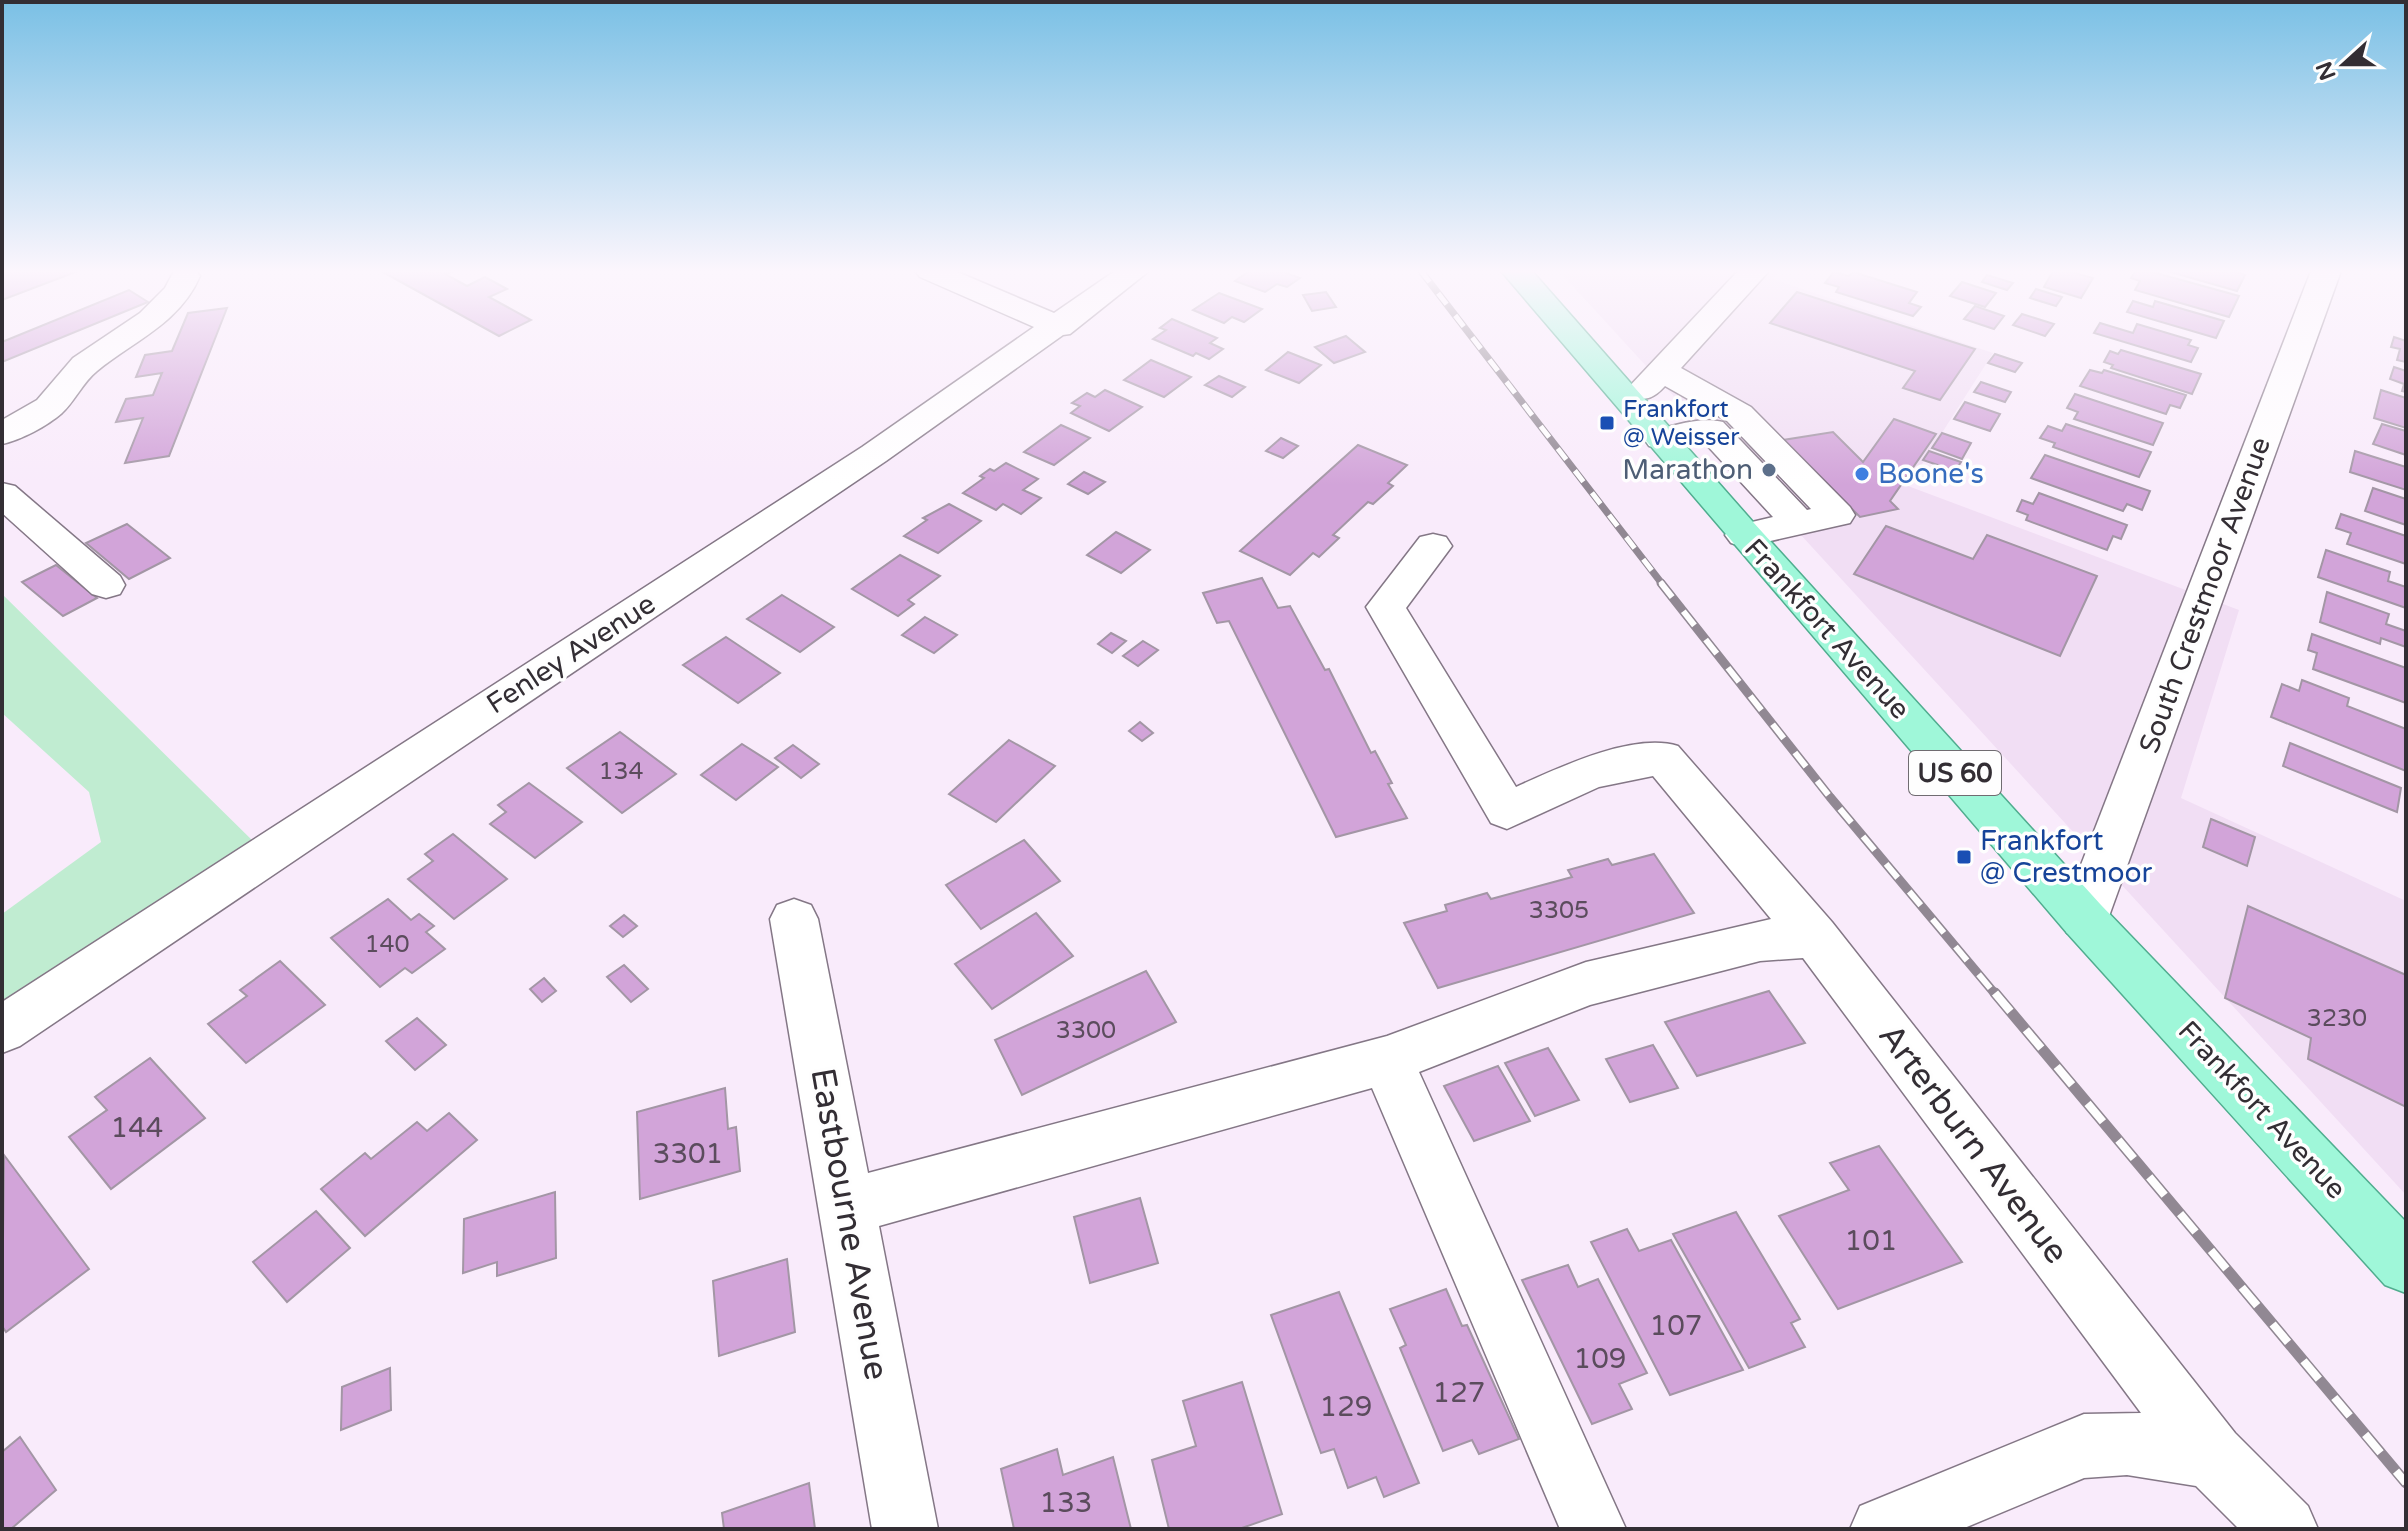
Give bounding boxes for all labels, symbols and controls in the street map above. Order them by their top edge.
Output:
north arrow [2304,24,2384,104]
text: N [2311,58,2342,84]
place label: Frankfort @ Weisser [1623,395,1740,452]
marker: Frankfort @ Weisser [1598,414,1616,432]
street label: South Crestmoor Avenue [2132,432,2278,758]
place label: Marathon [1622,453,1753,487]
place label: Boone's [1878,457,1984,491]
marker: Marathon [1760,461,1778,479]
marker: Boone's [1853,465,1871,483]
street label: Frankfort Avenue [1737,532,1917,726]
street label: Fenley Avenue [480,587,662,721]
road number: US 60 [1909,751,2001,795]
house number: 134 [598,757,644,786]
place label: Frankfort @ Crestmoor [1980,824,2153,890]
marker: Frankfort @ Crestmoor [1955,848,1973,866]
house number: 3305 [1529,896,1589,925]
house number: 140 [364,930,410,959]
house number: 3230 [2307,1004,2367,1033]
street label: Frankfort Avenue [2171,1014,2353,1206]
house number: 3300 [1056,1016,1116,1045]
street label: Arterburn Avenue [1869,1016,2077,1272]
street label: Eastbourne Avenue [801,1065,897,1383]
house number: 144 [111,1111,163,1145]
house number: 3301 [653,1137,723,1171]
house number: 101 [1845,1224,1897,1258]
house number: 107 [1650,1309,1702,1343]
house number: 109 [1574,1342,1626,1376]
house number: 127 [1433,1376,1485,1410]
house number: 129 [1320,1390,1372,1424]
house number: 133 [1040,1486,1092,1520]

